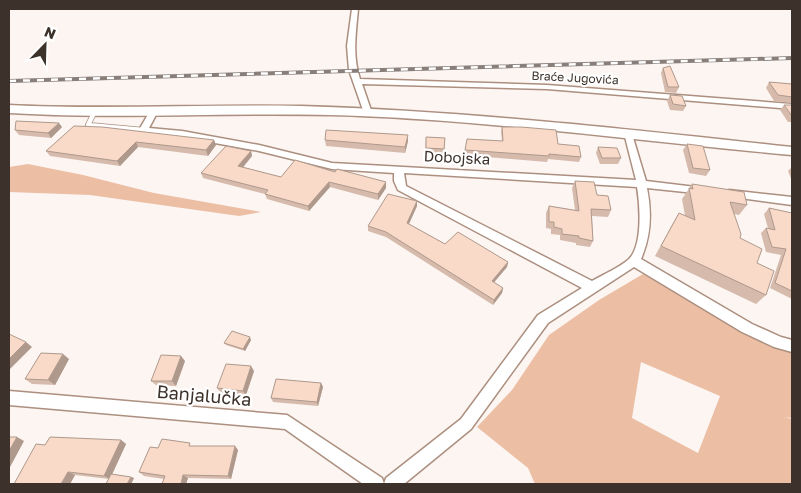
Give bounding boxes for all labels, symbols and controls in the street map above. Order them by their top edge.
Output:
north arrow [20,20,70,70]
text: N [42,23,58,42]
street label: Braće Jugovića [531,68,619,87]
street label: Dobojska [423,146,491,168]
street label: Banjalučka [156,380,252,410]

